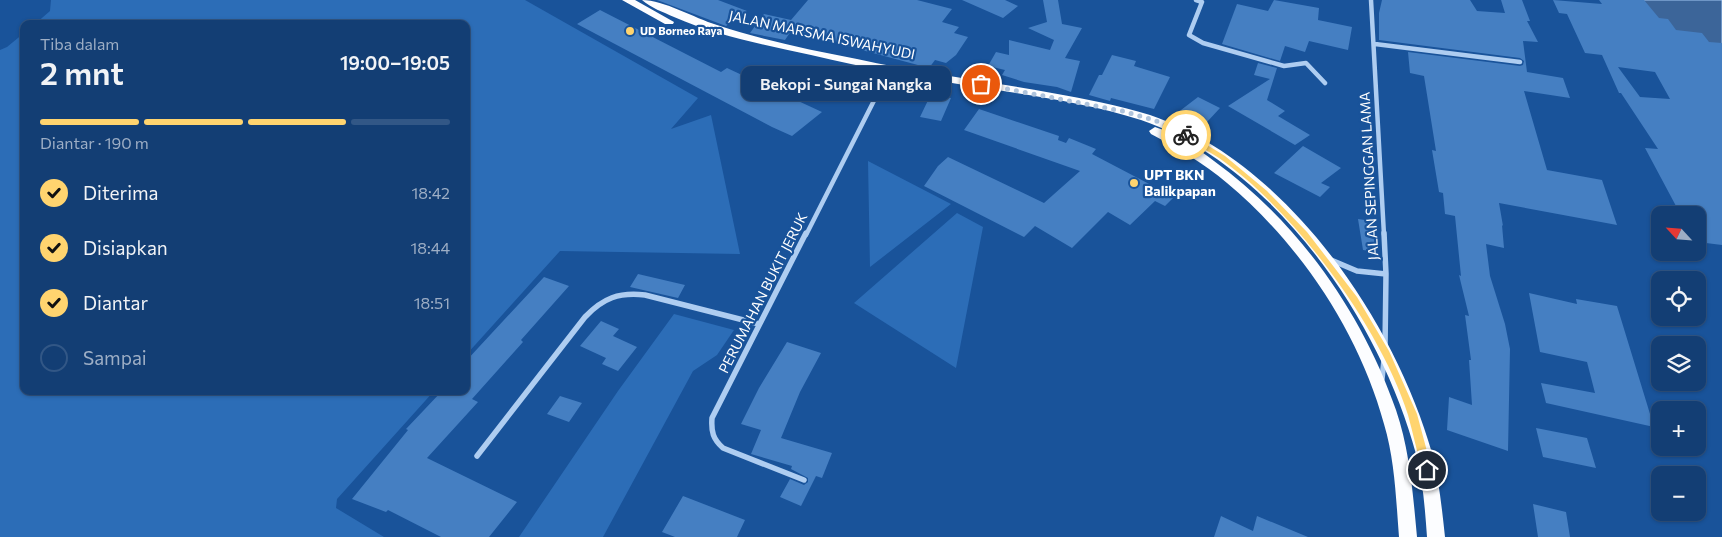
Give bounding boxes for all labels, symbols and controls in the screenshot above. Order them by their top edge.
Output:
street label: JALAN MARSMA ISWAHYUDI [727,6,917,63]
place label: UD Borneo Raya [640,24,723,37]
marker: UD Borneo Raya [624,25,636,37]
text: Tiba dalam [40,34,119,53]
text: 19:00–19:05 [340,51,450,74]
text: 2 mnt [40,52,124,92]
pin [960,63,1002,105]
callout: Bekopi - Sungai Nangka [741,66,951,102]
icon: bag [967,70,995,98]
text: Bekopi - Sungai Nangka [760,74,932,93]
street label: JALAN SEPINGGAN LAMA [1356,91,1381,261]
courier [1161,110,1211,160]
icon: bike [1172,121,1200,149]
text: Diantar · 190 m [40,133,149,152]
place label: UPT BKN Balikpapan [1144,166,1216,199]
marker: UPT BKN Balikpapan [1128,177,1140,189]
icon: check [40,179,68,207]
text: Diterima [83,181,159,204]
text: 18:42 [411,183,450,202]
north arrow [1651,206,1706,261]
map controls [1651,206,1706,521]
street label: PERUMAHAN BUKIT JERUK [715,210,811,376]
icon: check [40,234,68,262]
text: Disiapkan [83,236,168,259]
text: 18:44 [410,238,450,257]
button: locate [1651,271,1706,326]
icon: check [40,289,68,317]
text: Diantar [83,291,148,314]
text: 18:51 [414,293,450,312]
button: layers [1651,336,1706,391]
text: Sampai [83,346,147,369]
button: + [1651,401,1706,456]
pin [1406,449,1448,491]
icon: home [1413,456,1441,484]
button: − [1651,466,1706,521]

